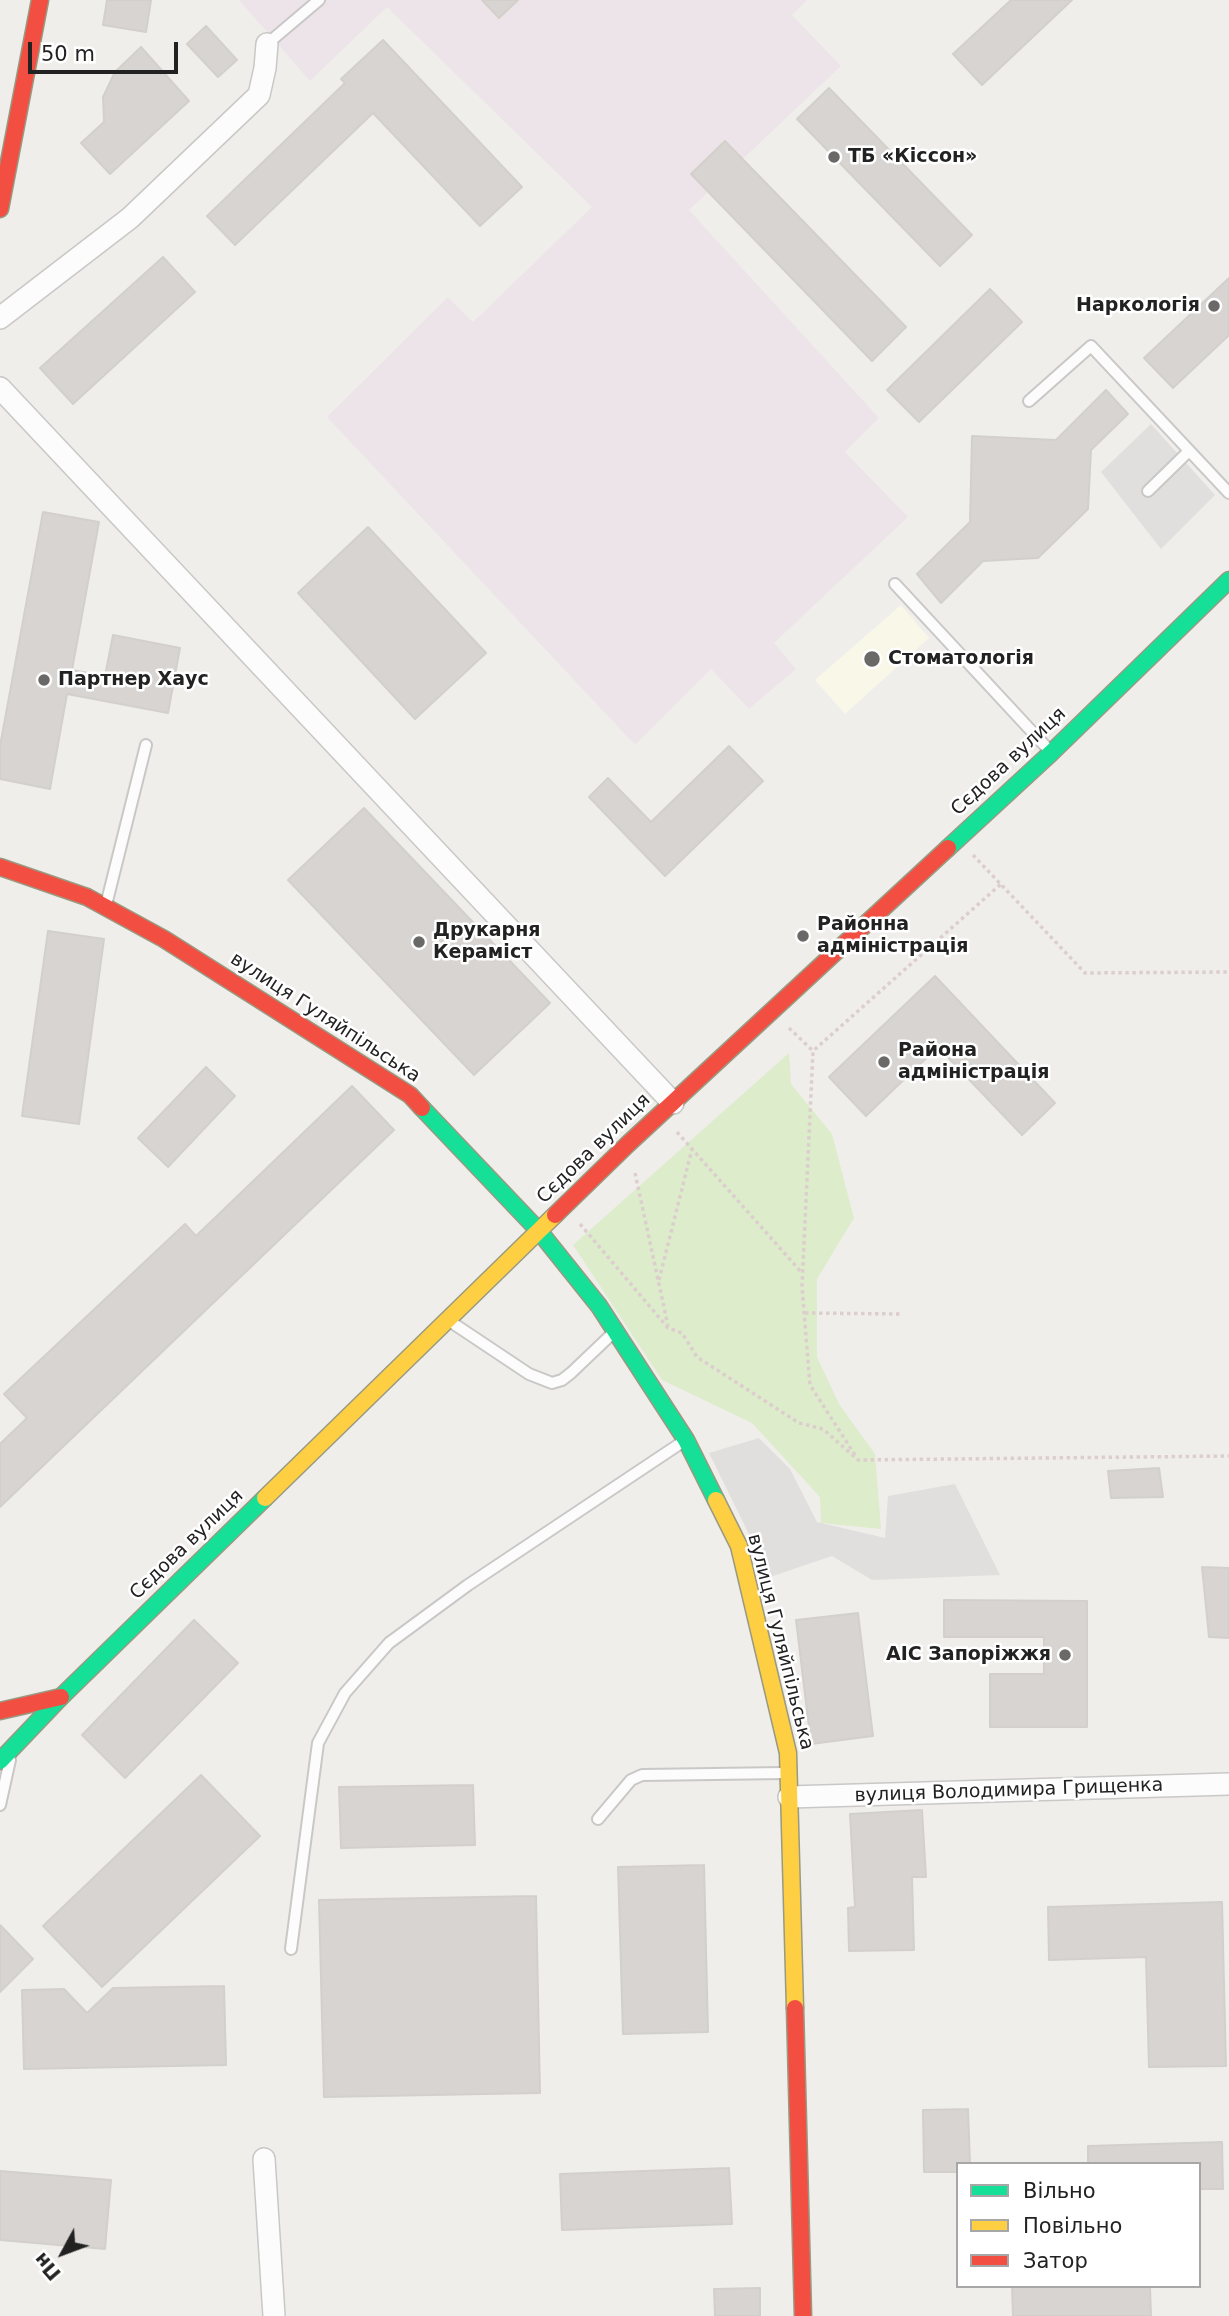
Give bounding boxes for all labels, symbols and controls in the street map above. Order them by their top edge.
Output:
scale bar [32,28,182,72]
text: 50 m [41,42,95,66]
place label: ТБ «Кіссон» [848,146,977,168]
marker: ТБ «Кіссон» [826,149,842,165]
place label: Наркологія [1076,295,1200,317]
marker: Наркологія [1206,298,1222,314]
place label: Стоматологія [888,648,1034,670]
marker: Стоматологія [862,649,882,669]
place label: Партнер Хаус [58,669,209,691]
marker: Партнер Хаус [36,672,52,688]
street label: Сєдова вулиця [947,703,1071,821]
place label: Районна адміністрація [817,914,968,958]
place label: Друкарня Кераміст [433,920,541,964]
marker: Районна адміністрація [795,928,811,944]
marker: Друкарня Кераміст [411,934,427,950]
street label: вулиця Гуляйпільська [226,948,424,1088]
place label: Района адміністрація [898,1040,1049,1084]
marker: Района адміністрація [876,1054,892,1070]
street label: Сєдова вулиця [533,1089,655,1209]
street label: Сєдова вулиця [126,1485,248,1605]
street label: вулиця Гуляйпільська [742,1532,818,1752]
place label: АІС Запоріжжя [886,1644,1051,1666]
marker: АІС Запоріжжя [1057,1647,1073,1663]
street label: вулиця Володимира Грищенка [854,1774,1164,1808]
legend [956,2162,1201,2288]
text: Вільно [1023,2179,1096,2203]
text: Повільно [1023,2214,1122,2238]
north arrow [28,2218,98,2288]
text: Пн [29,2249,65,2285]
text: Затор [1023,2249,1088,2273]

